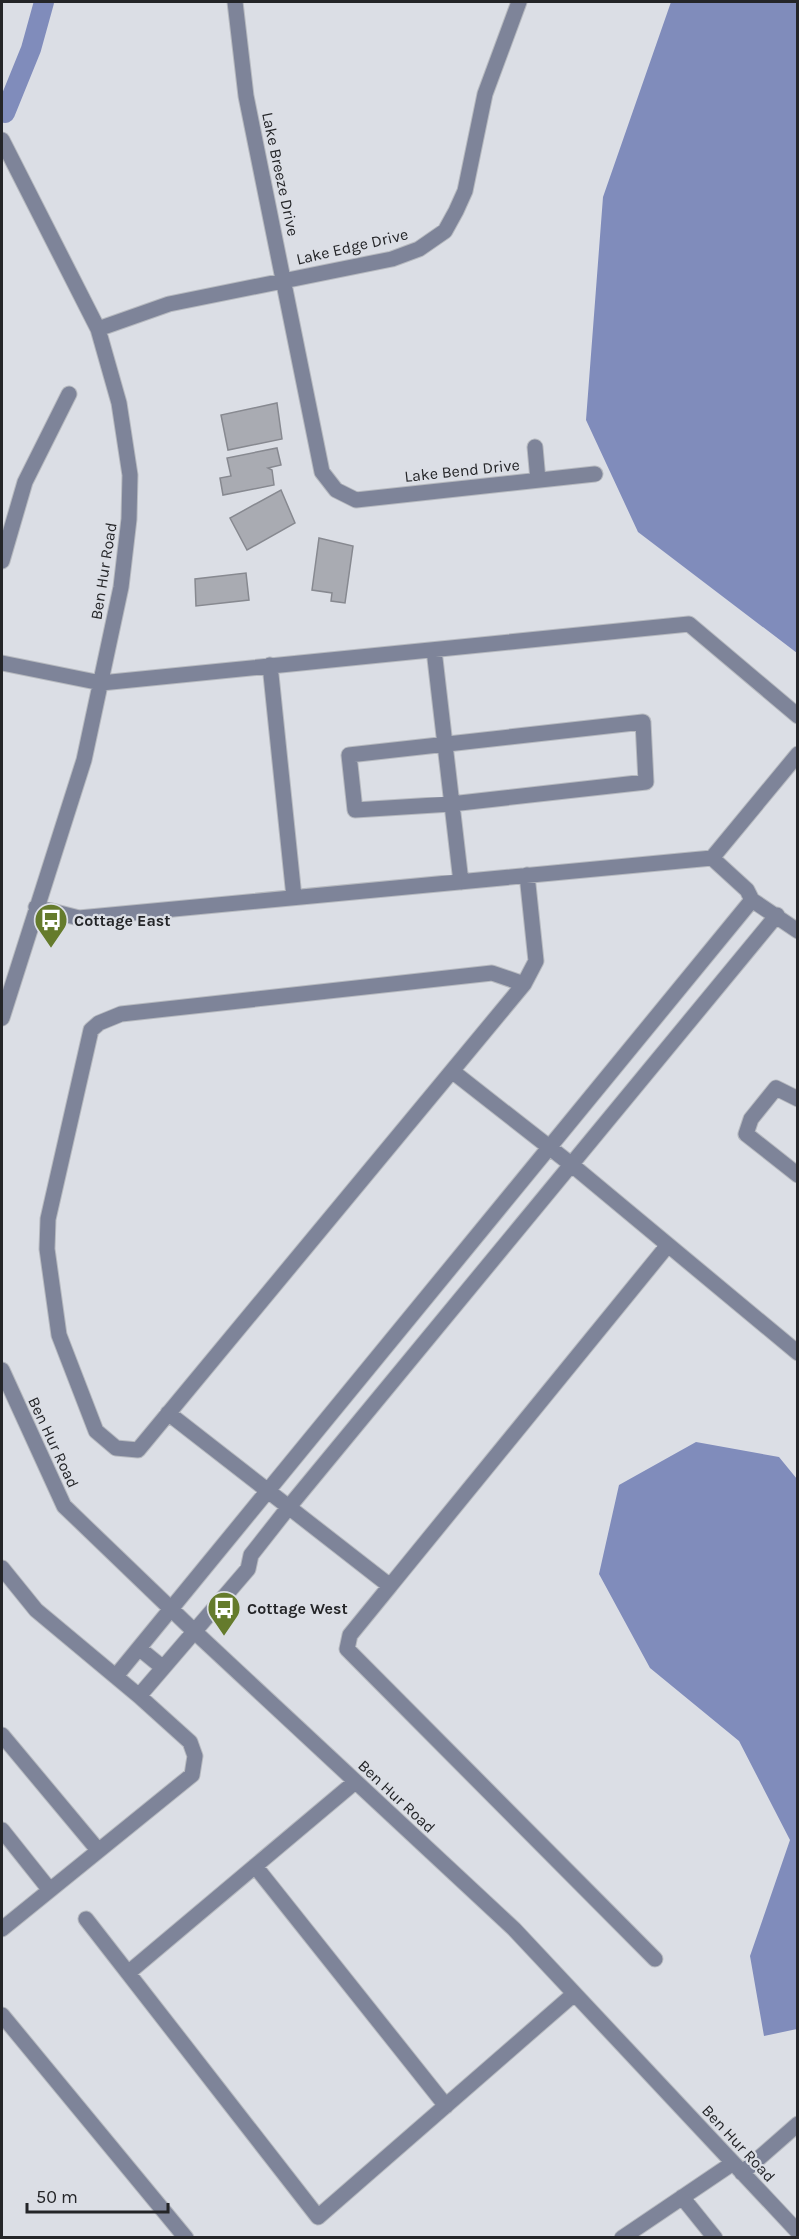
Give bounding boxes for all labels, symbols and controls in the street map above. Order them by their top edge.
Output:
street label: Lake Breeze Drive [258,110,303,238]
street label: Lake Edge Drive [294,224,410,269]
street label: Lake Bend Drive [403,455,521,486]
street label: Ben Hur Road [86,521,121,621]
bus stop icon: Cottage East [33,902,69,949]
place label: Cottage East [74,911,171,930]
street label: Ben Hur Road [24,1394,83,1491]
bus stop icon: Cottage West [206,1590,242,1637]
place label: Cottage West [247,1599,348,1618]
street label: Ben Hur Road [354,1756,439,1837]
street label: Ben Hur Road [698,2101,779,2186]
scale bar [27,2176,168,2214]
text: 50 m [36,2186,78,2208]

